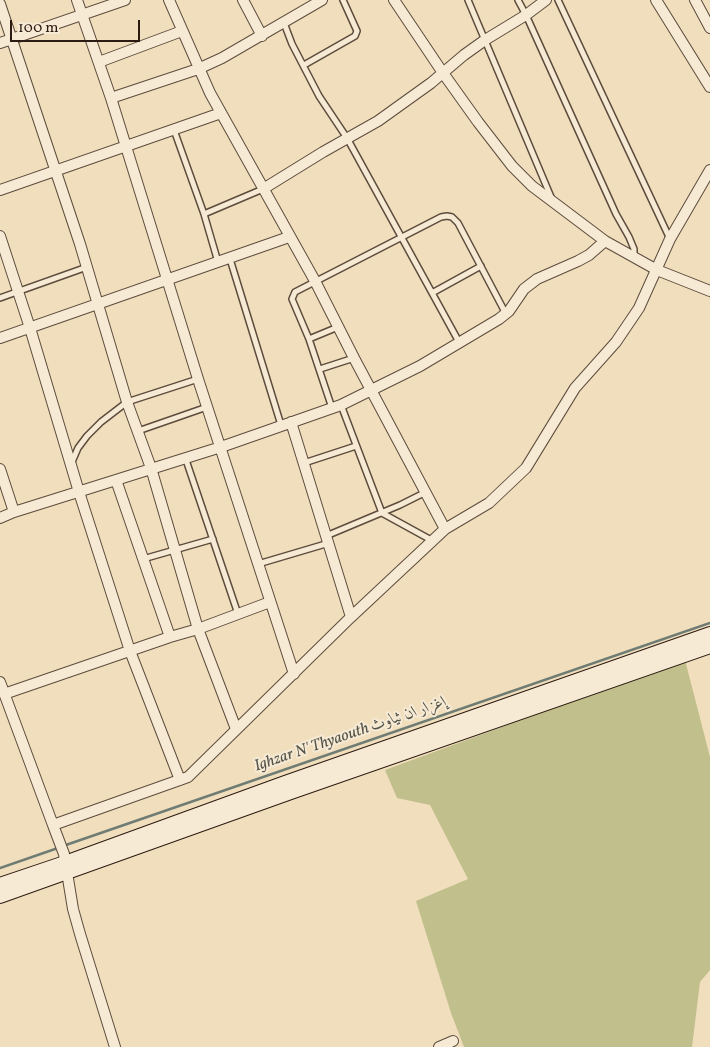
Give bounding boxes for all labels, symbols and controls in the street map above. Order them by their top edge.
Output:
scale bar [12,10,142,42]
text: 100 m [18,18,58,39]
water label: Ighzar N' Thyaouth إغزار ان ثياوث [252,693,450,777]

